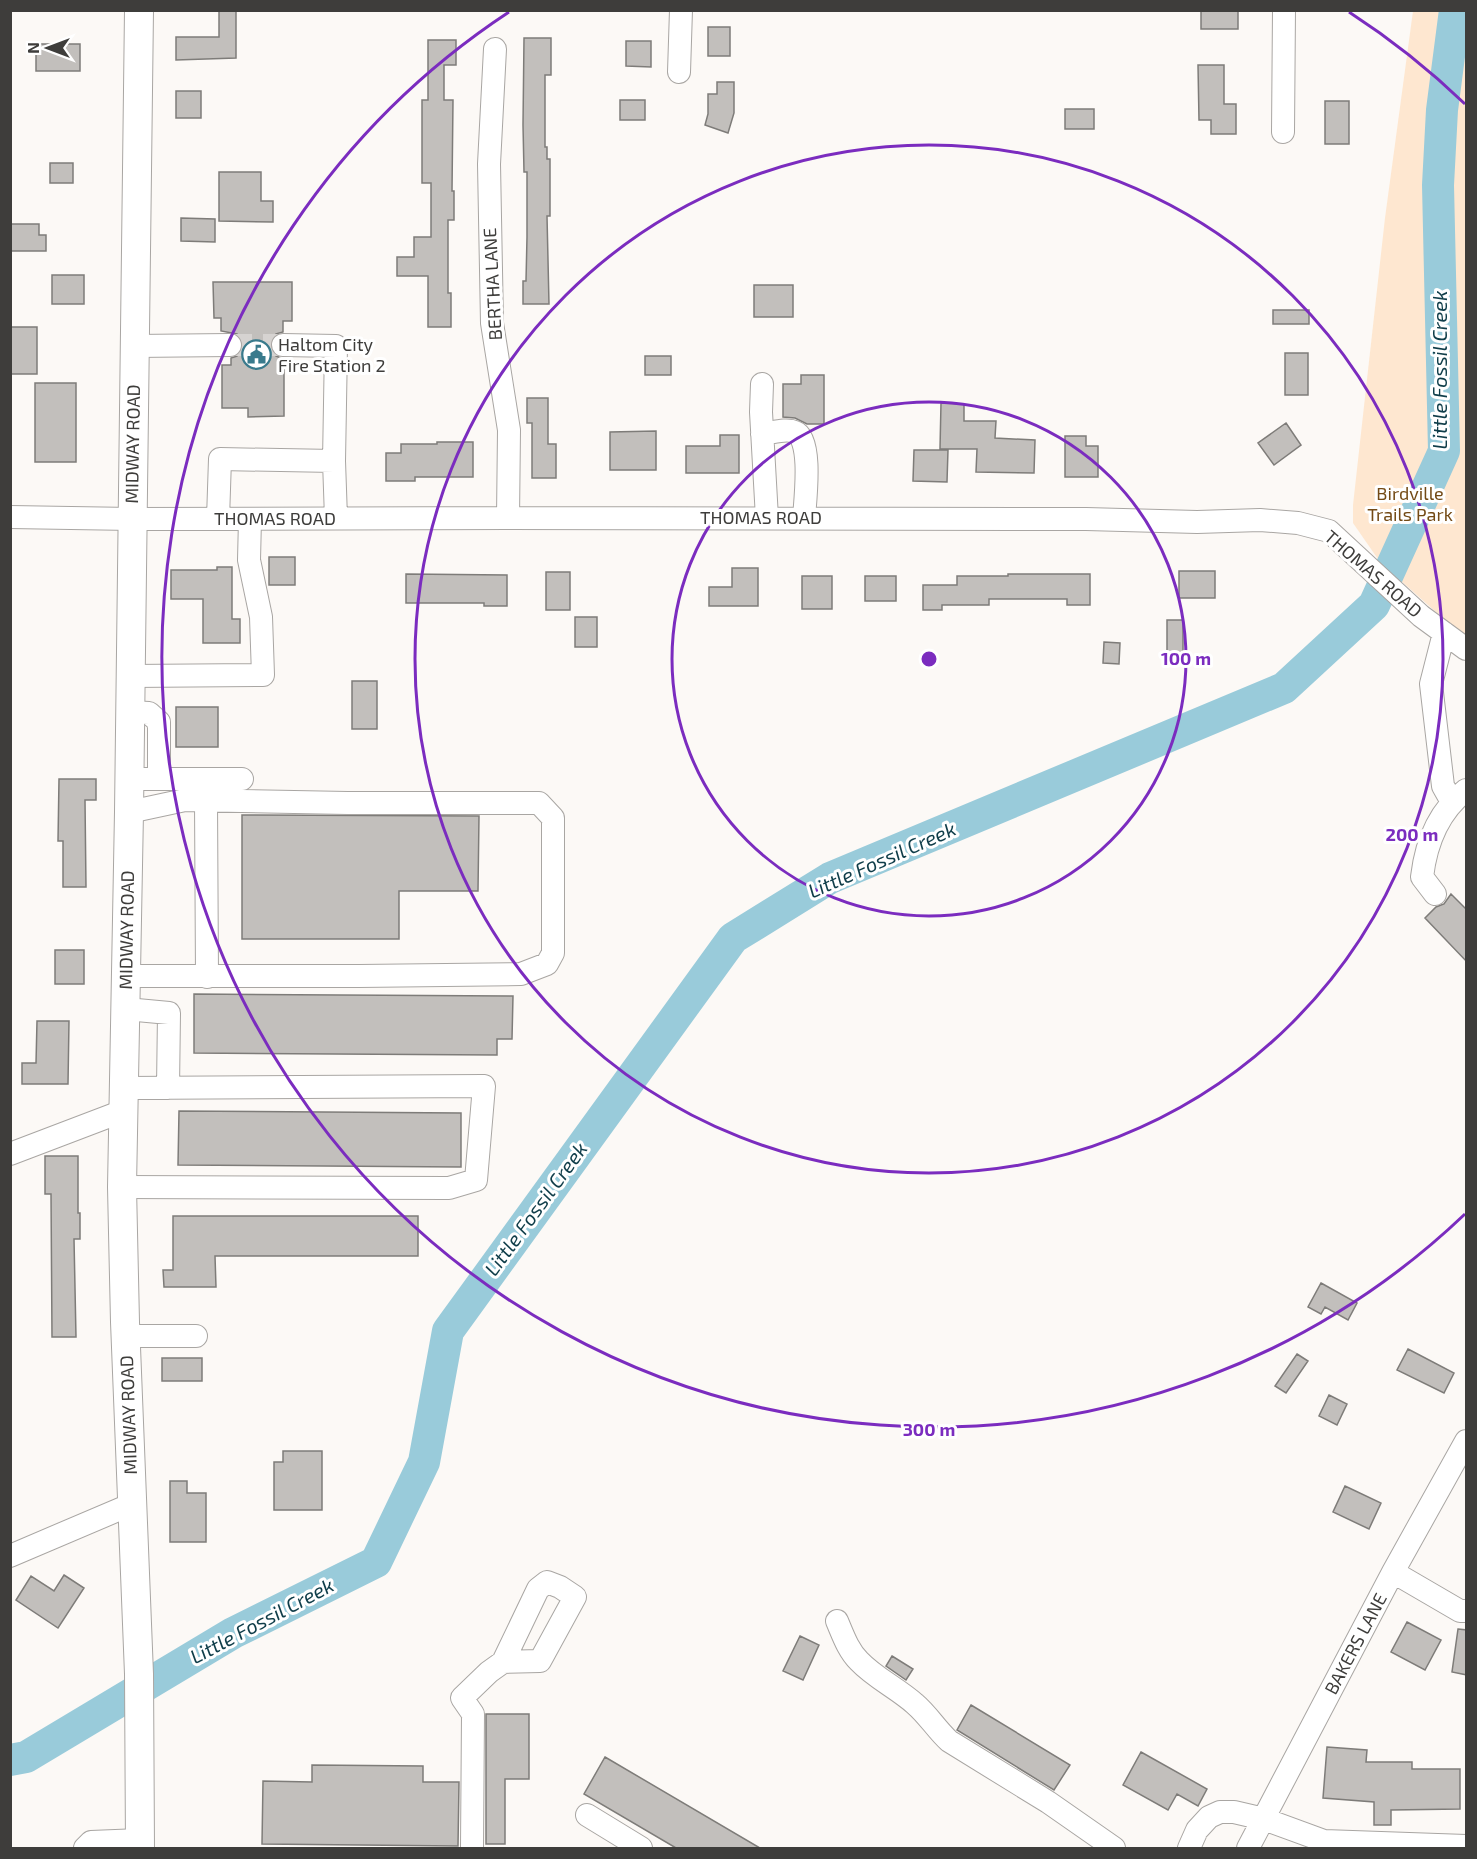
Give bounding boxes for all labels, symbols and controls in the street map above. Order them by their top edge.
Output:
north arrow [18,18,78,78]
text: N [23,42,42,54]
street label: BERTHA LANE [478,227,506,341]
water label: Little Fossil Creek [1427,291,1451,449]
place label: Haltom City Fire Station 2 [278,333,386,376]
public building icon: Haltom City Fire Station 2 [241,339,273,371]
street label: MIDWAY ROAD [120,384,144,504]
park label: Birdville Trails Park [1367,482,1453,525]
street label: THOMAS ROAD [700,506,822,528]
street label: THOMAS ROAD [214,507,336,529]
street label: THOMAS ROAD [1320,525,1427,622]
text: 100 m [1161,647,1211,669]
centre of rings [919,649,939,669]
water label: Little Fossil Creek [804,816,959,902]
text: 200 m [1386,823,1438,845]
street label: MIDWAY ROAD [114,870,138,990]
water label: Little Fossil Creek [479,1137,592,1280]
street label: MIDWAY ROAD [115,1355,141,1475]
text: 300 m [903,1418,955,1440]
water label: Little Fossil Creek [186,1572,337,1668]
street label: BAKERS LANE [1319,1589,1391,1698]

